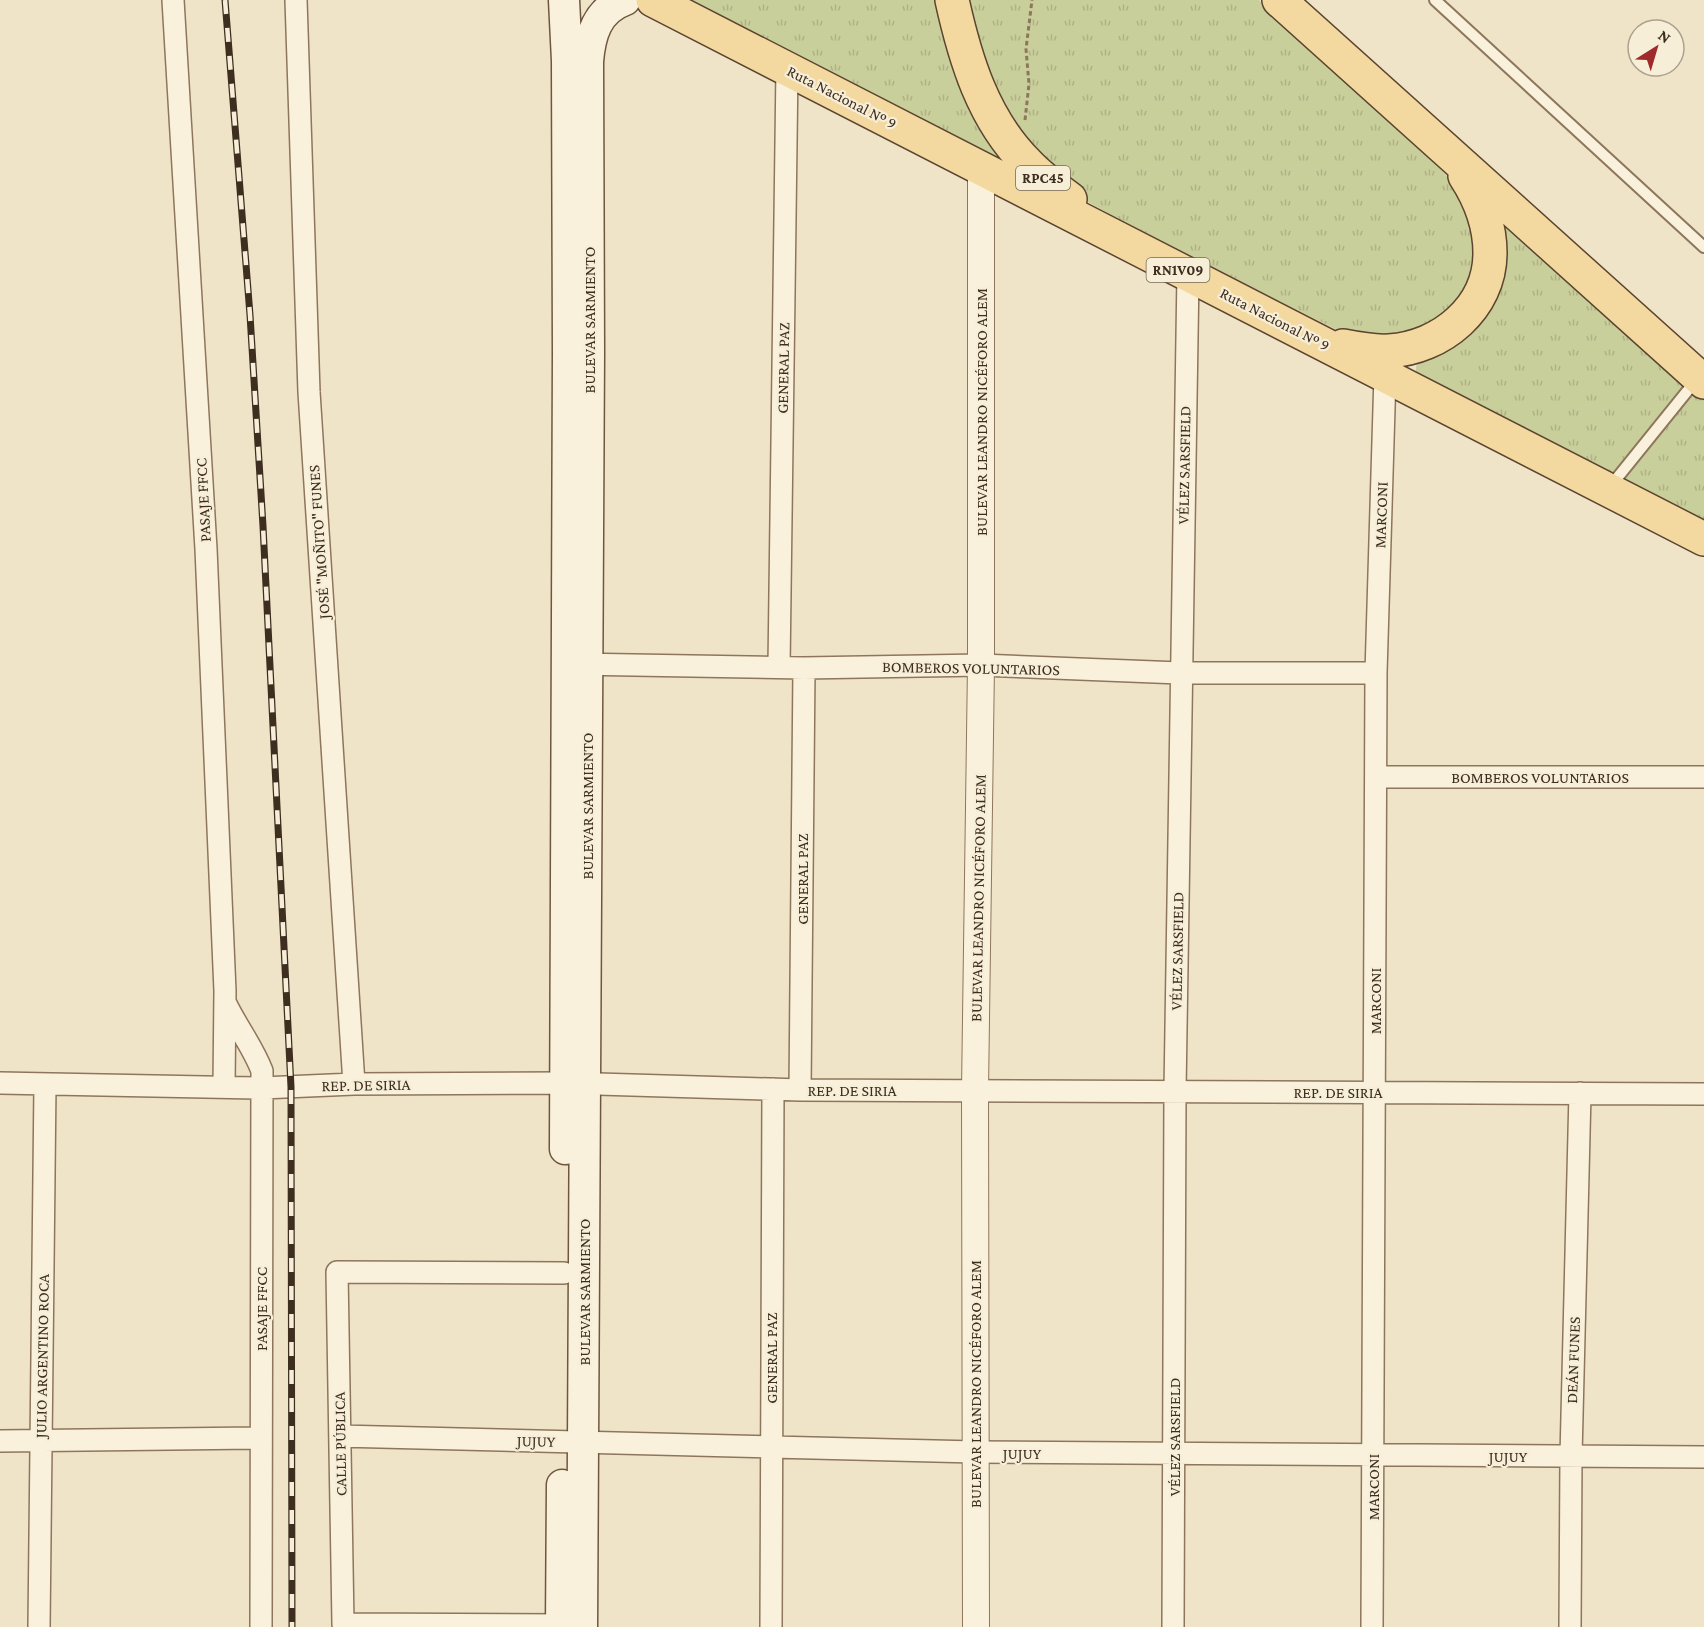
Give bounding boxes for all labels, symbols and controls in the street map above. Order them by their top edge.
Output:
north arrow [1626,18,1686,78]
text: N [1655,26,1674,47]
street label: Ruta Nacional Nº 9 [784,62,900,132]
road number: RPC45 [1016,166,1070,190]
street label: BULEVAR SARMIENTO [581,246,598,394]
road number: RN1V09 [1146,258,1210,282]
street label: Ruta Nacional Nº 9 [1217,284,1333,354]
street label: BULEVAR LEANDRO NICÉFORO ALEM [973,288,990,536]
street label: GENERAL PAZ [774,322,792,414]
street label: VÉLEZ SARSFIELD [1174,406,1194,524]
street label: PASAJE FFCC [192,457,215,542]
street label: JOSÉ "MOÑITO" FUNES [305,464,334,622]
street label: MARCONI [1371,481,1391,549]
street label: BOMBEROS VOLUNTARIOS [882,658,1060,678]
street label: BULEVAR SARMIENTO [579,732,596,880]
street label: BOMBEROS VOLUNTARIOS [1451,769,1629,786]
street label: BULEVAR LEANDRO NICÉFORO ALEM [967,774,989,1022]
street label: GENERAL PAZ [794,833,811,925]
street label: VÉLEZ SARSFIELD [1167,892,1187,1010]
street label: MARCONI [1367,968,1384,1034]
street label: REP. DE SIRIA [321,1076,412,1094]
street label: REP. DE SIRIA [807,1082,898,1099]
street label: REP. DE SIRIA [1293,1084,1384,1101]
street label: BULEVAR SARMIENTO [576,1218,593,1366]
street label: BULEVAR LEANDRO NICÉFORO ALEM [967,1260,984,1508]
street label: PASAJE FFCC [253,1267,271,1351]
street label: JULIO ARGENTINO ROCA [32,1273,53,1440]
street label: GENERAL PAZ [763,1312,780,1404]
street label: DEÁN FUNES [1563,1316,1583,1404]
street label: VÉLEZ SARSFIELD [1166,1378,1183,1496]
street label: CALLE PÚBLICA [331,1391,349,1496]
street label: JUJUY [515,1432,556,1451]
street label: JUJUY [1001,1445,1042,1463]
street label: JUJUY [1487,1448,1528,1466]
street label: MARCONI [1365,1454,1382,1520]

